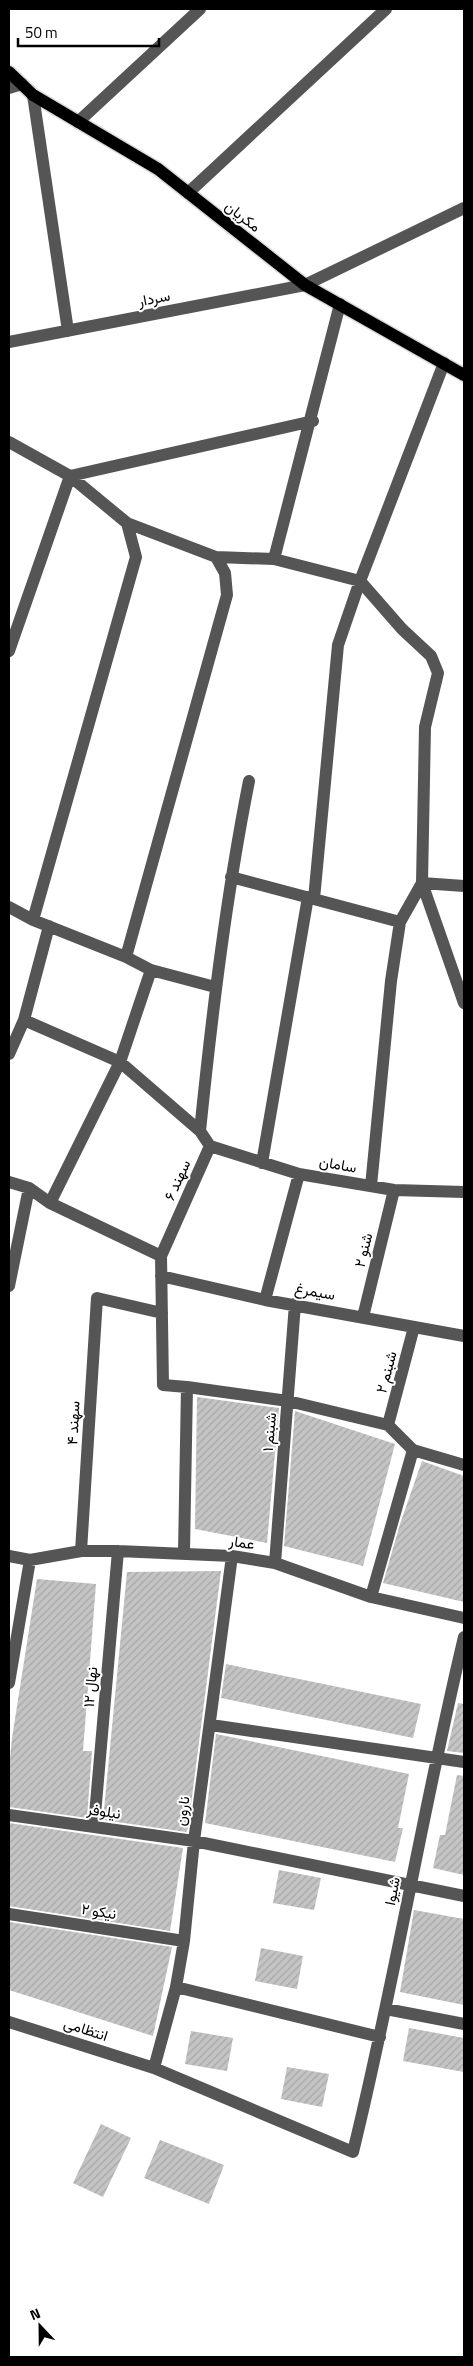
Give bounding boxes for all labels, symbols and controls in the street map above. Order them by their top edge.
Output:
scale bar [18,15,159,47]
text: 50 m [25,21,58,44]
street label: مکریان [220,195,266,237]
street label: سردار [135,284,172,313]
street label: سامان [317,1149,359,1179]
street label: سهند ۶ [158,1156,196,1204]
street label: شنو ۲ [348,1230,378,1270]
street label: سیمرغ [293,1276,337,1306]
street label: شبنم ۲ [369,1348,403,1396]
street label: سهند ۴ [60,1400,86,1446]
street label: شبنم ۱ [256,1411,282,1453]
street label: عمار [227,1529,256,1555]
street label: نهال ۱۲ [77,1666,103,1708]
street label: نارون [169,1795,195,1827]
street label: نیلوفر [85,1797,122,1825]
street label: شیوا [378,1875,406,1907]
street label: نیکو ۲ [80,1897,118,1925]
street label: انتظامی [61,2011,111,2047]
north arrow [15,2301,65,2351]
text: N [27,2302,43,2325]

